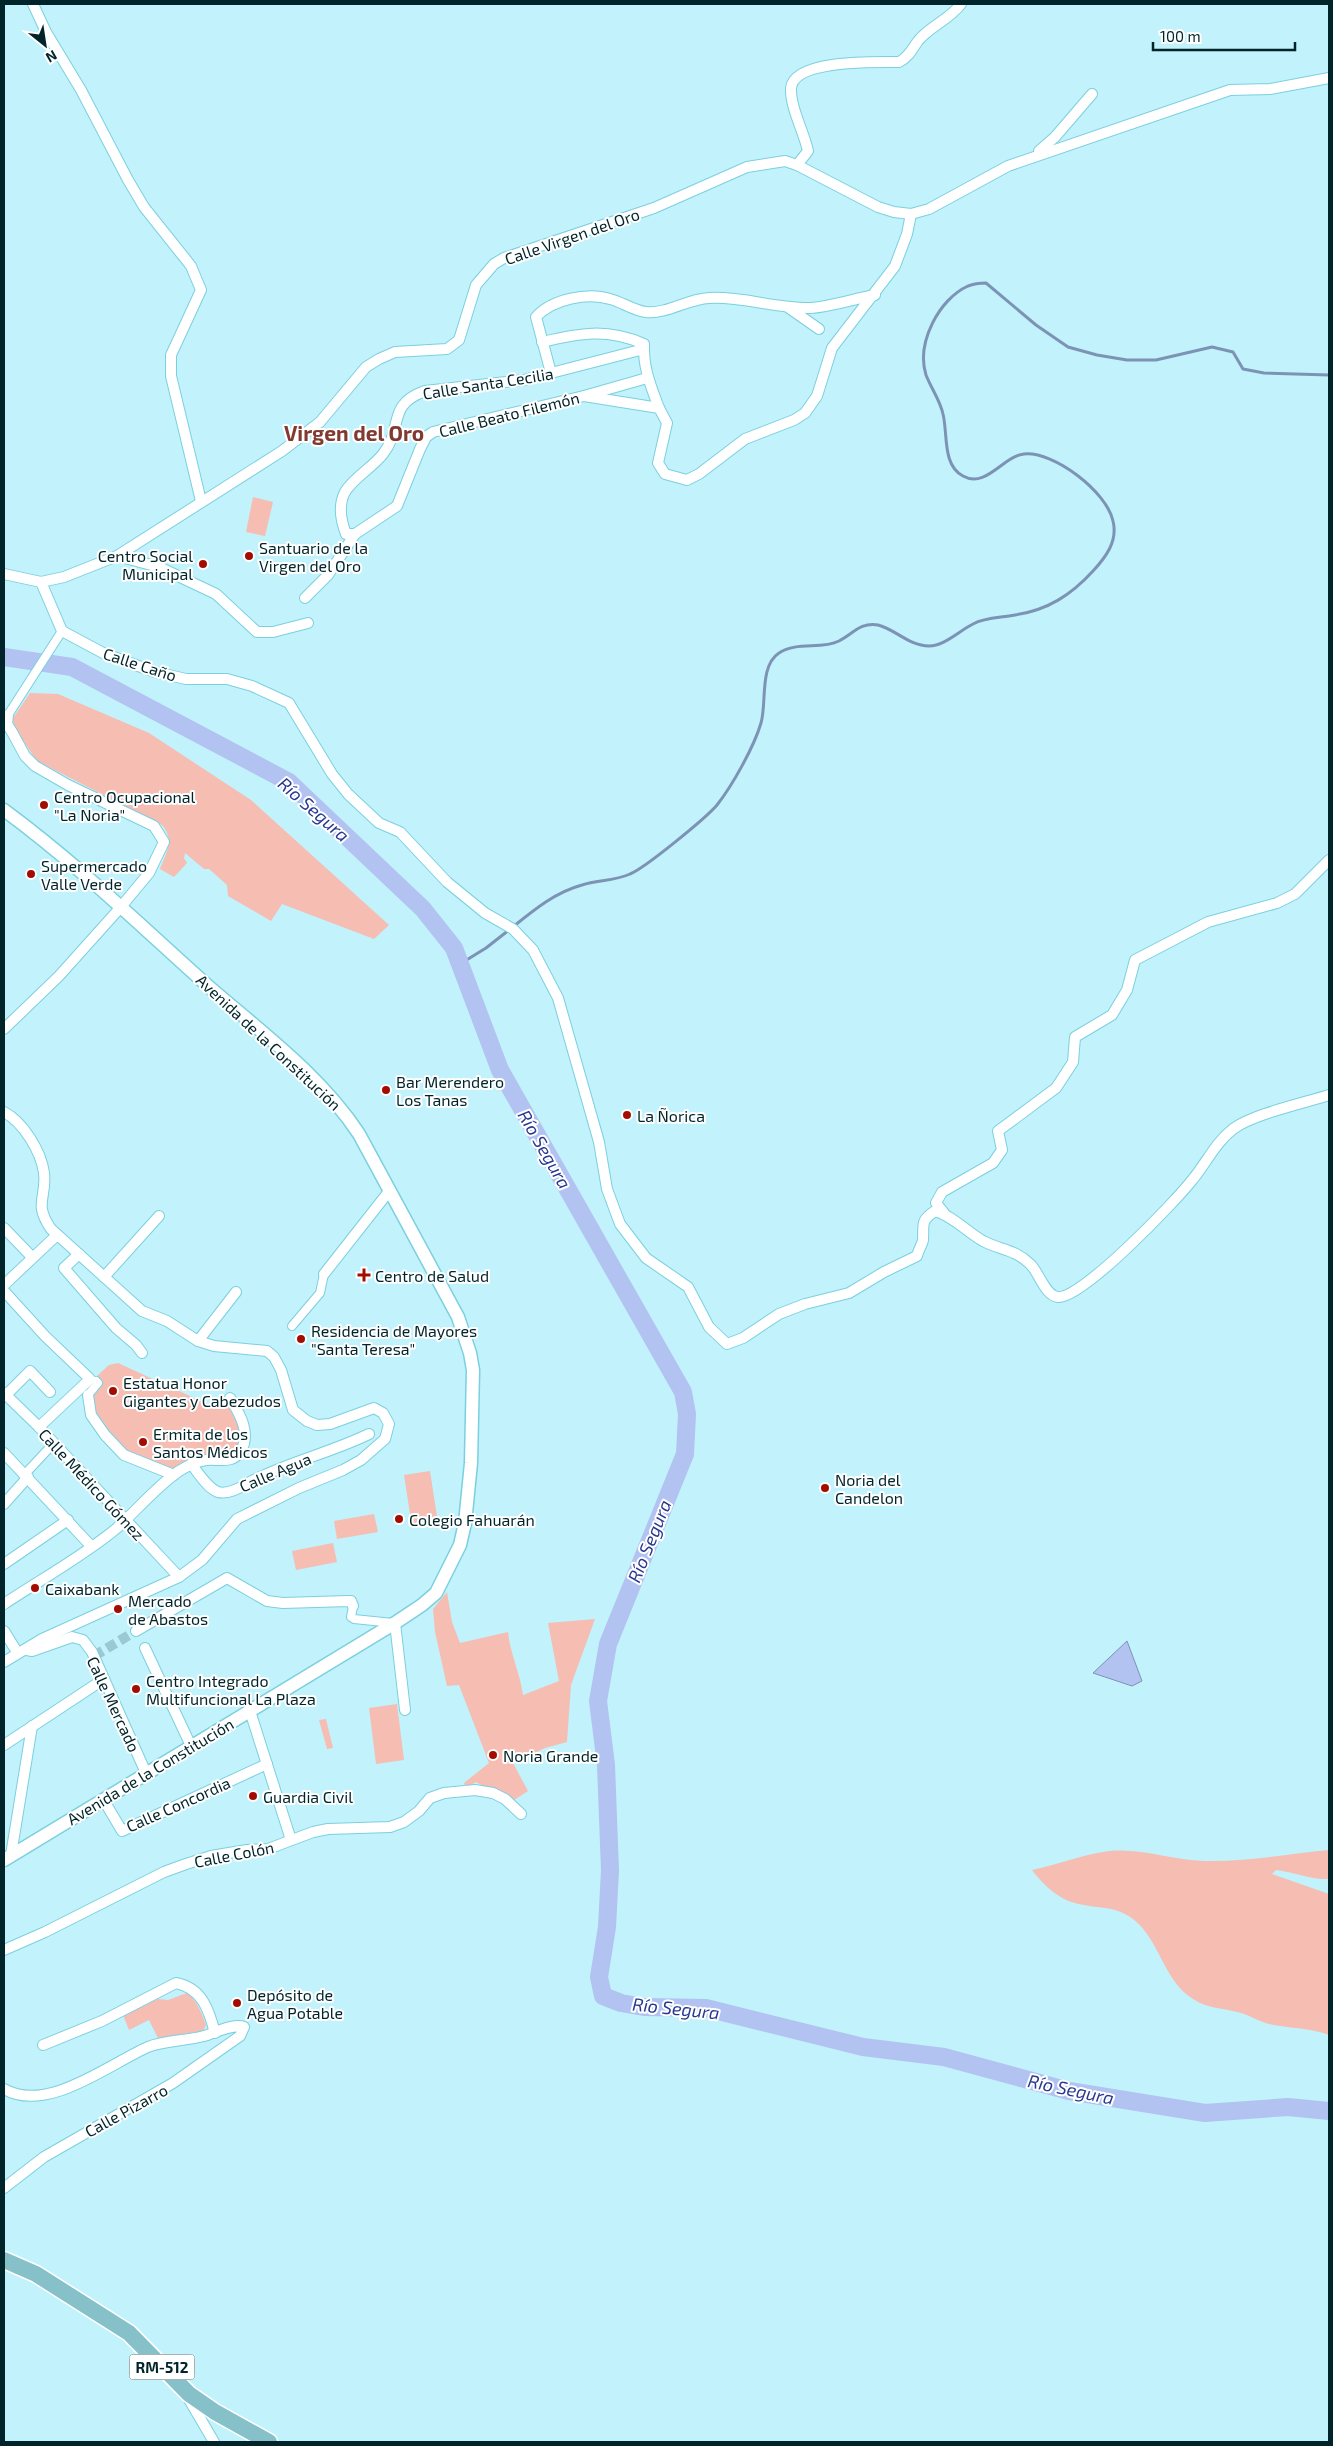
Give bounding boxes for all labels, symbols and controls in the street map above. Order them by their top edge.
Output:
north arrow [20,20,70,70]
scale bar [1153,20,1296,52]
text: 100 m [1160,27,1201,45]
text: N [43,47,60,67]
street label: Calle Virgen del Oro [502,204,642,268]
street label: Calle Santa Cecilia [421,363,555,403]
street label: Calle Beato Filemón [437,387,581,441]
district label: Virgen del Oro [284,420,424,445]
place label: Santuario de la Virgen del Oro [259,538,368,575]
place label: Centro Social Municipal [98,546,193,583]
marker: Santuario de la Virgen del Oro [243,550,255,562]
marker: Centro Social Municipal [197,558,209,570]
street label: Calle Caño [101,643,179,685]
water label: Río Segura [274,772,354,846]
place label: Centro Ocupacional "La Noria" [54,787,196,824]
marker: Centro Ocupacional "La Noria" [38,799,50,811]
place label: Supermercado Valle Verde [41,856,147,893]
marker: Supermercado Valle Verde [25,868,37,880]
street label: Avenida de la Constitución [193,970,345,1114]
place label: Bar Merendero Los Tanas [396,1072,504,1109]
marker: Bar Merendero Los Tanas [380,1084,392,1096]
water label: Río Segura [514,1106,576,1192]
place label: La Ñorica [637,1106,705,1125]
marker: La Ñorica [621,1109,633,1121]
place label: Centro de Salud [375,1266,489,1285]
marker: Centro de Salud [357,1268,371,1282]
place label: Residencia de Mayores "Santa Teresa" [311,1321,477,1358]
marker: Residencia de Mayores "Santa Teresa" [295,1333,307,1345]
place label: Estatua Honor Gigantes y Cabezudos [123,1373,281,1410]
marker: Estatua Honor Gigantes y Cabezudos [107,1385,119,1397]
street label: Calle Médico Gómez [35,1424,149,1544]
place label: Ermita de los Santos Médicos [153,1424,268,1461]
marker: Ermita de los Santos Médicos [137,1436,149,1448]
street label: Calle Agua [236,1448,314,1496]
place label: Noria del Candelon [835,1470,903,1507]
marker: Noria del Candelon [819,1482,831,1494]
water label: Río Segura [622,1496,676,1586]
place label: Colegio Fahuarán [409,1510,535,1529]
marker: Colegio Fahuarán [393,1513,405,1525]
place label: Caixabank [45,1579,119,1598]
marker: Caixabank [29,1582,41,1594]
place label: Mercado de Abastos [128,1591,208,1628]
marker: Mercado de Abastos [112,1603,124,1615]
street label: Calle Mercado [84,1653,144,1755]
place label: Centro Integrado Multifuncional La Plaza [146,1671,316,1708]
marker: Centro Integrado Multifuncional La Plaza [130,1683,142,1695]
street label: Avenida de la Constitución [63,1714,237,1828]
place label: Noria Grande [503,1746,598,1765]
marker: Noria Grande [487,1749,499,1761]
street label: Calle Concordia [123,1773,233,1835]
place label: Guardia Civil [263,1787,353,1806]
marker: Guardia Civil [247,1790,259,1802]
street label: Calle Colón [192,1837,276,1871]
place label: Depósito de Agua Potable [247,1985,343,2022]
water label: Río Segura [631,1992,721,2024]
marker: Depósito de Agua Potable [231,1997,243,2009]
water label: Río Segura [1026,2069,1116,2109]
street label: Calle Pizarro [81,2079,171,2141]
road number: RM-512 [130,2354,194,2380]

